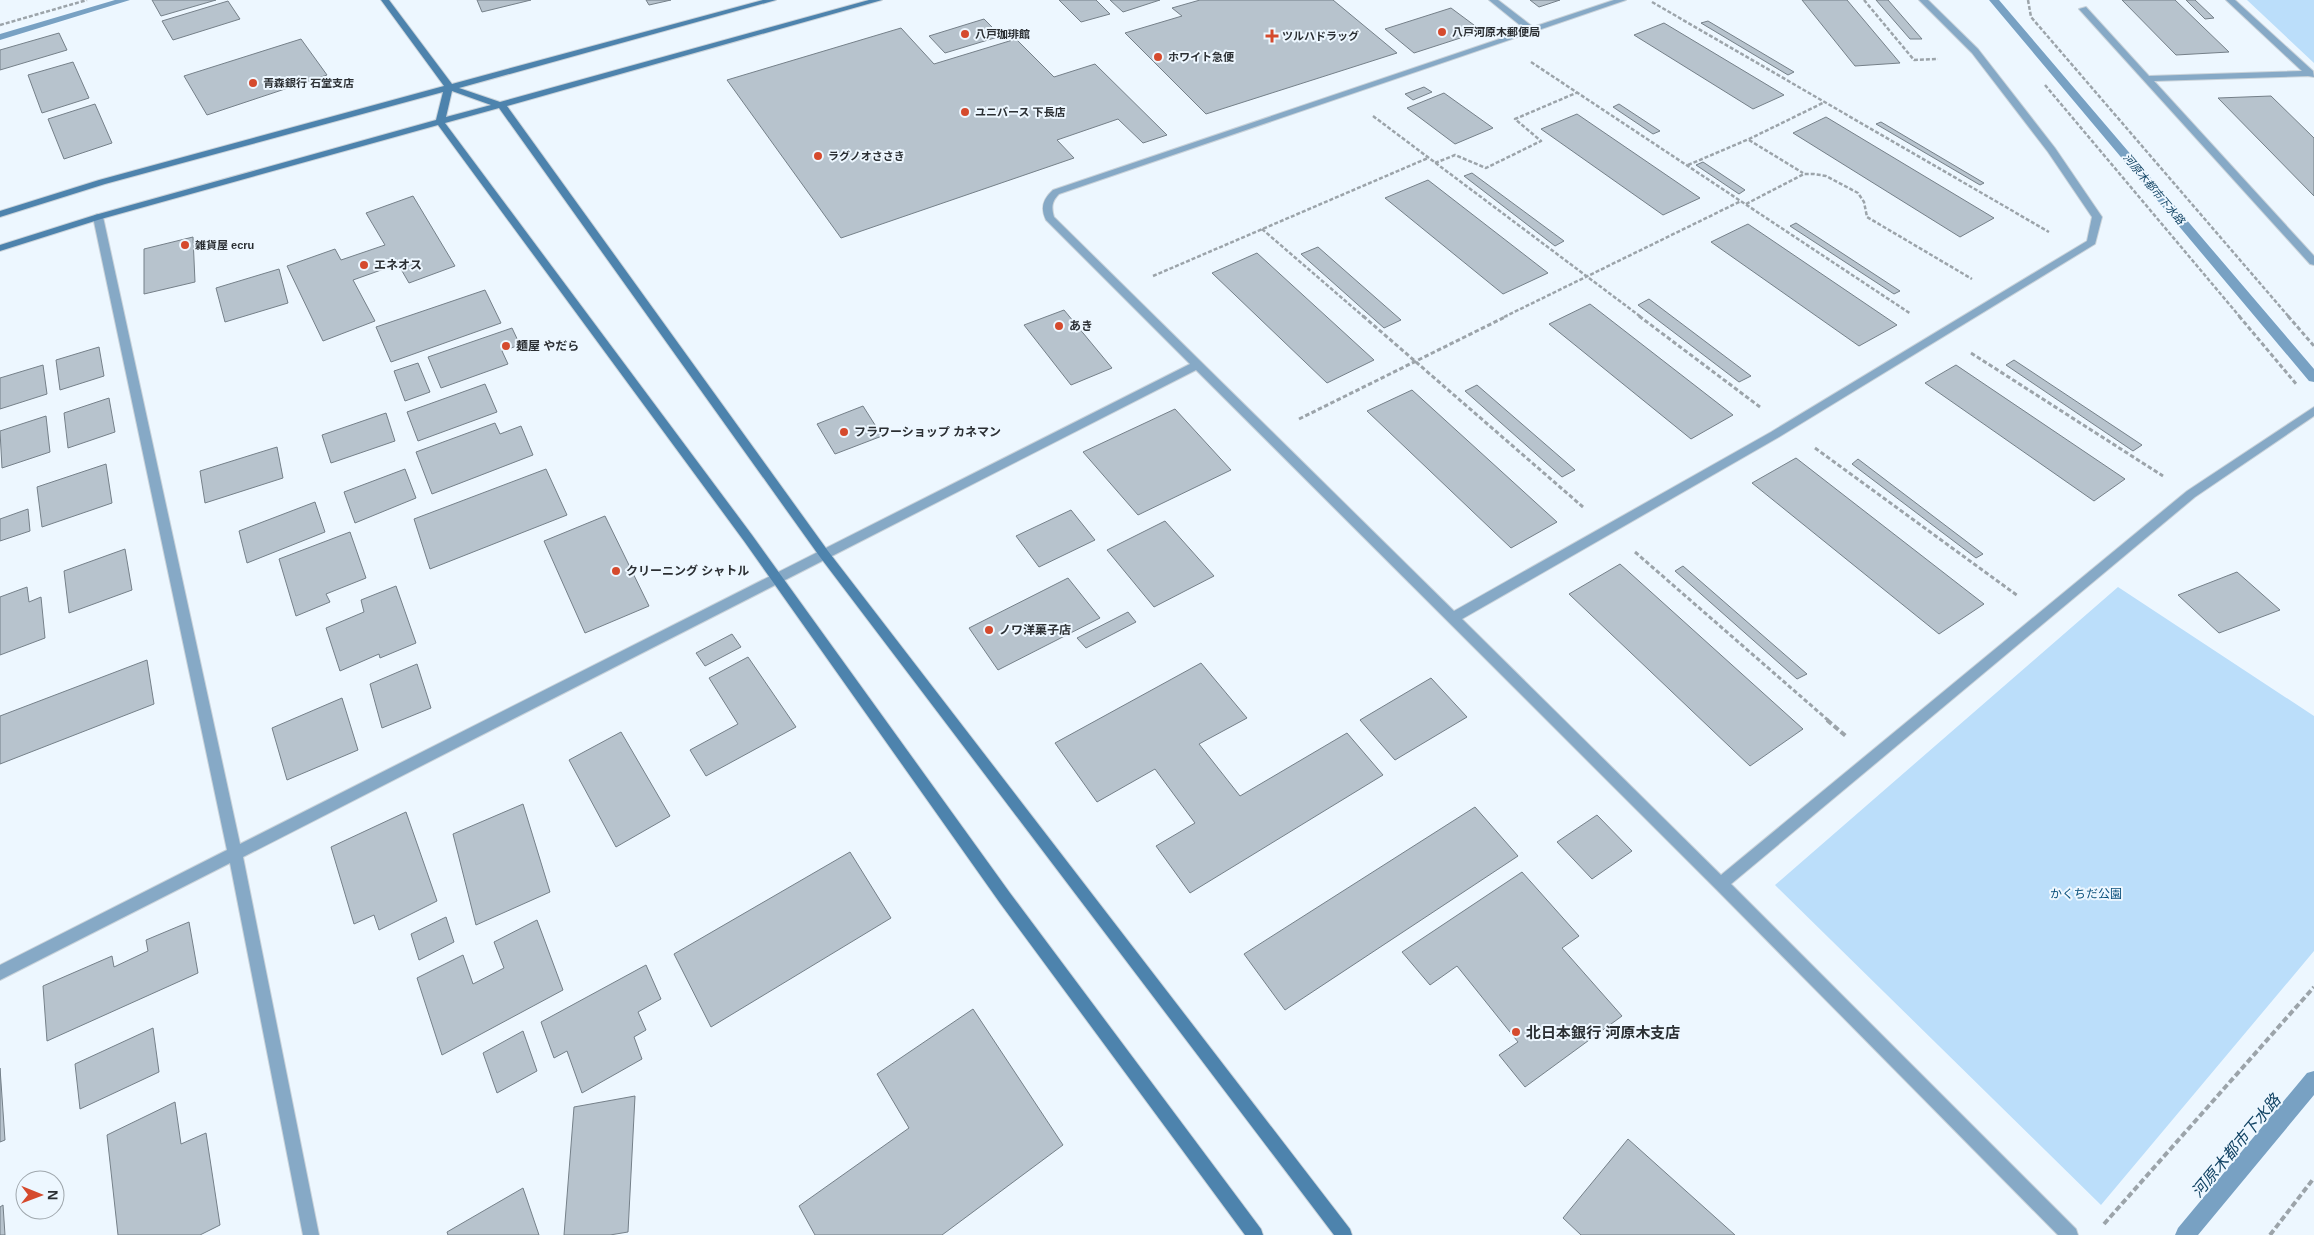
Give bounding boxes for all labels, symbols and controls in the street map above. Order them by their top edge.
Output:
marker: 八戸河原木郵便局 [1436,26,1448,38]
place label: 八戸河原木郵便局 [1452,26,1540,38]
marker: 八戸珈琲館 [959,28,971,40]
place label: 八戸珈琲館 [975,28,1030,40]
marker: ツルハドラッグ [1266,30,1278,42]
place label: ツルハドラッグ [1282,30,1359,42]
marker: ホワイト急便 [1152,51,1164,63]
place label: ホワイト急便 [1168,51,1235,63]
marker: 青森銀行 石堂支店 [247,77,259,89]
place label: 青森銀行 石堂支店 [263,77,354,89]
marker: ユニバース 下長店 [959,106,971,118]
place label: ユニバース 下長店 [975,106,1066,118]
marker: ラグノオささき [812,150,824,162]
place label: ラグノオささき [828,150,905,162]
water label: 河原木都市下水路 [2121,151,2188,227]
marker: 雑貨屋 ecru [179,239,191,251]
place label: 雑貨屋 ecru [195,239,254,251]
place label: エネオス [374,258,422,272]
marker: エネオス [358,259,370,271]
place label: あき [1069,319,1093,333]
marker: あき [1053,320,1065,332]
place label: 麺屋 やだら [516,339,579,353]
marker: 麺屋 やだら [500,340,512,352]
place label: フラワーショップ カネマン [854,425,1001,439]
marker: フラワーショップ カネマン [838,426,850,438]
place label: クリーニング シャトル [626,564,749,578]
marker: クリーニング シャトル [610,565,622,577]
place label: ノワ洋菓子店 [999,623,1071,637]
marker: ノワ洋菓子店 [983,624,995,636]
park label: かくちだ公園 [2050,887,2122,901]
place label: 北日本銀行 河原木支店 [1526,1024,1680,1041]
marker: 北日本銀行 河原木支店 [1510,1026,1522,1038]
water label: 河原木都市下水路 [2188,1090,2285,1200]
north arrow [15,1170,65,1220]
text: N [45,1190,61,1200]

